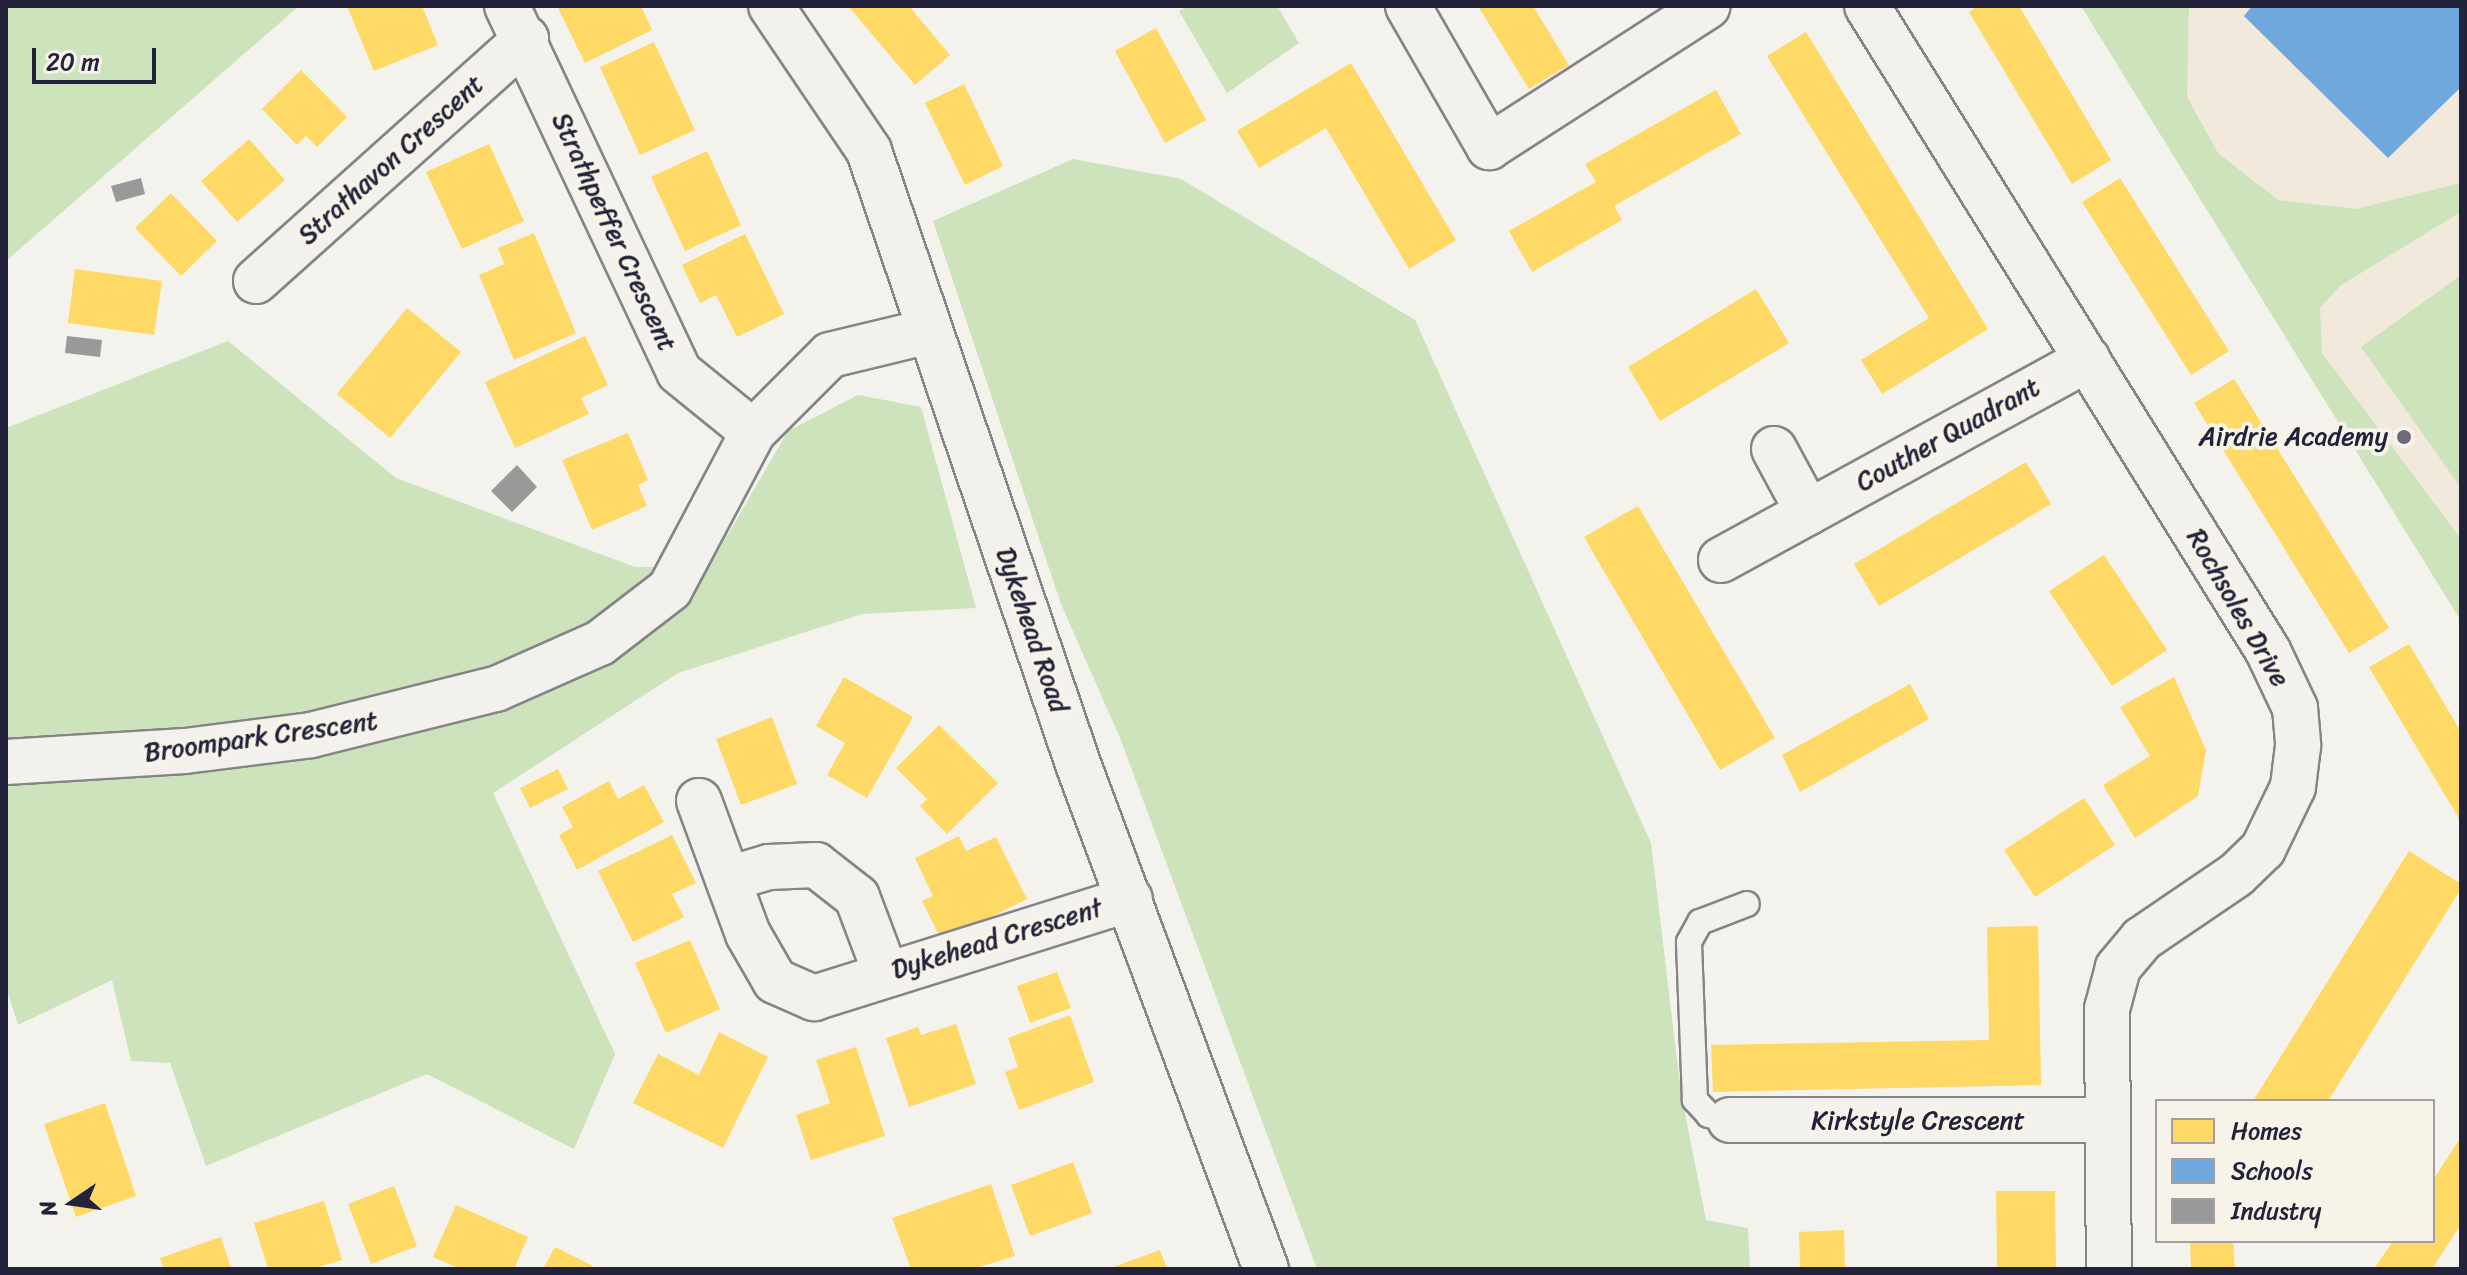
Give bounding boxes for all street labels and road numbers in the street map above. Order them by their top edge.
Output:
street label: Strathavon Crescent [292,69,490,251]
street label: Strathpeffer Crescent [545,108,683,356]
street label: Couther Quadrant [1851,372,2045,498]
street label: Rochsoles Drive [2180,524,2296,692]
street label: Dykehead Road [989,543,1075,717]
street label: Broompark Crescent [142,705,380,769]
street label: Dykehead Crescent [887,892,1107,986]
street label: Kirkstyle Crescent [1811,1105,2025,1137]

